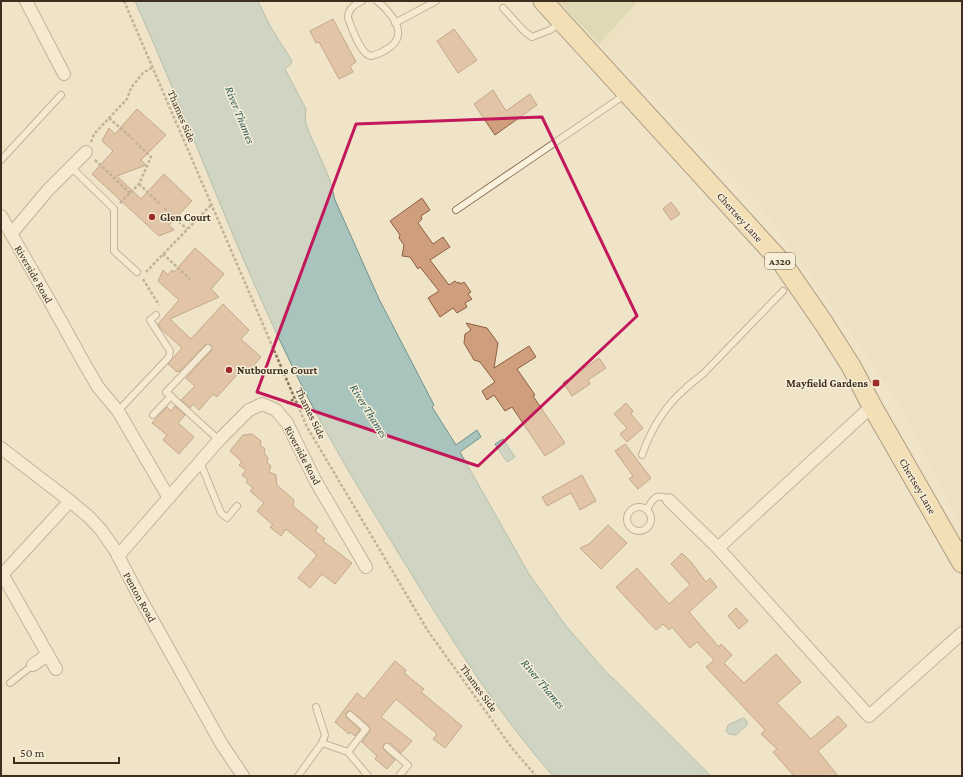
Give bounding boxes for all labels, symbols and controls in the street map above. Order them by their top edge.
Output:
water label: River Thames [222,84,258,146]
street label: Thames Side [166,88,198,144]
street label: Chertsey Lane [714,190,765,245]
place label: Glen Court [160,211,211,223]
marker: Glen Court [147,212,157,222]
street label: Riverside Road [13,243,56,305]
road number: A320 [765,253,795,269]
place label: Nutbourne Court [237,364,318,376]
marker: Nutbourne Court [224,365,234,375]
place label: Mayfield Gardens [786,377,869,389]
marker: Mayfield Gardens [871,378,881,388]
water label: River Thames [347,382,391,441]
street label: Thames Side [293,385,329,441]
street label: Riverside Road [282,424,324,487]
street label: Chertsey Lane [896,456,939,517]
street label: Penton Road [121,570,159,624]
water label: River Thames [518,656,568,712]
street label: Thames Side [458,662,500,714]
scale bar [14,739,119,765]
text: 50 m [20,746,45,760]

